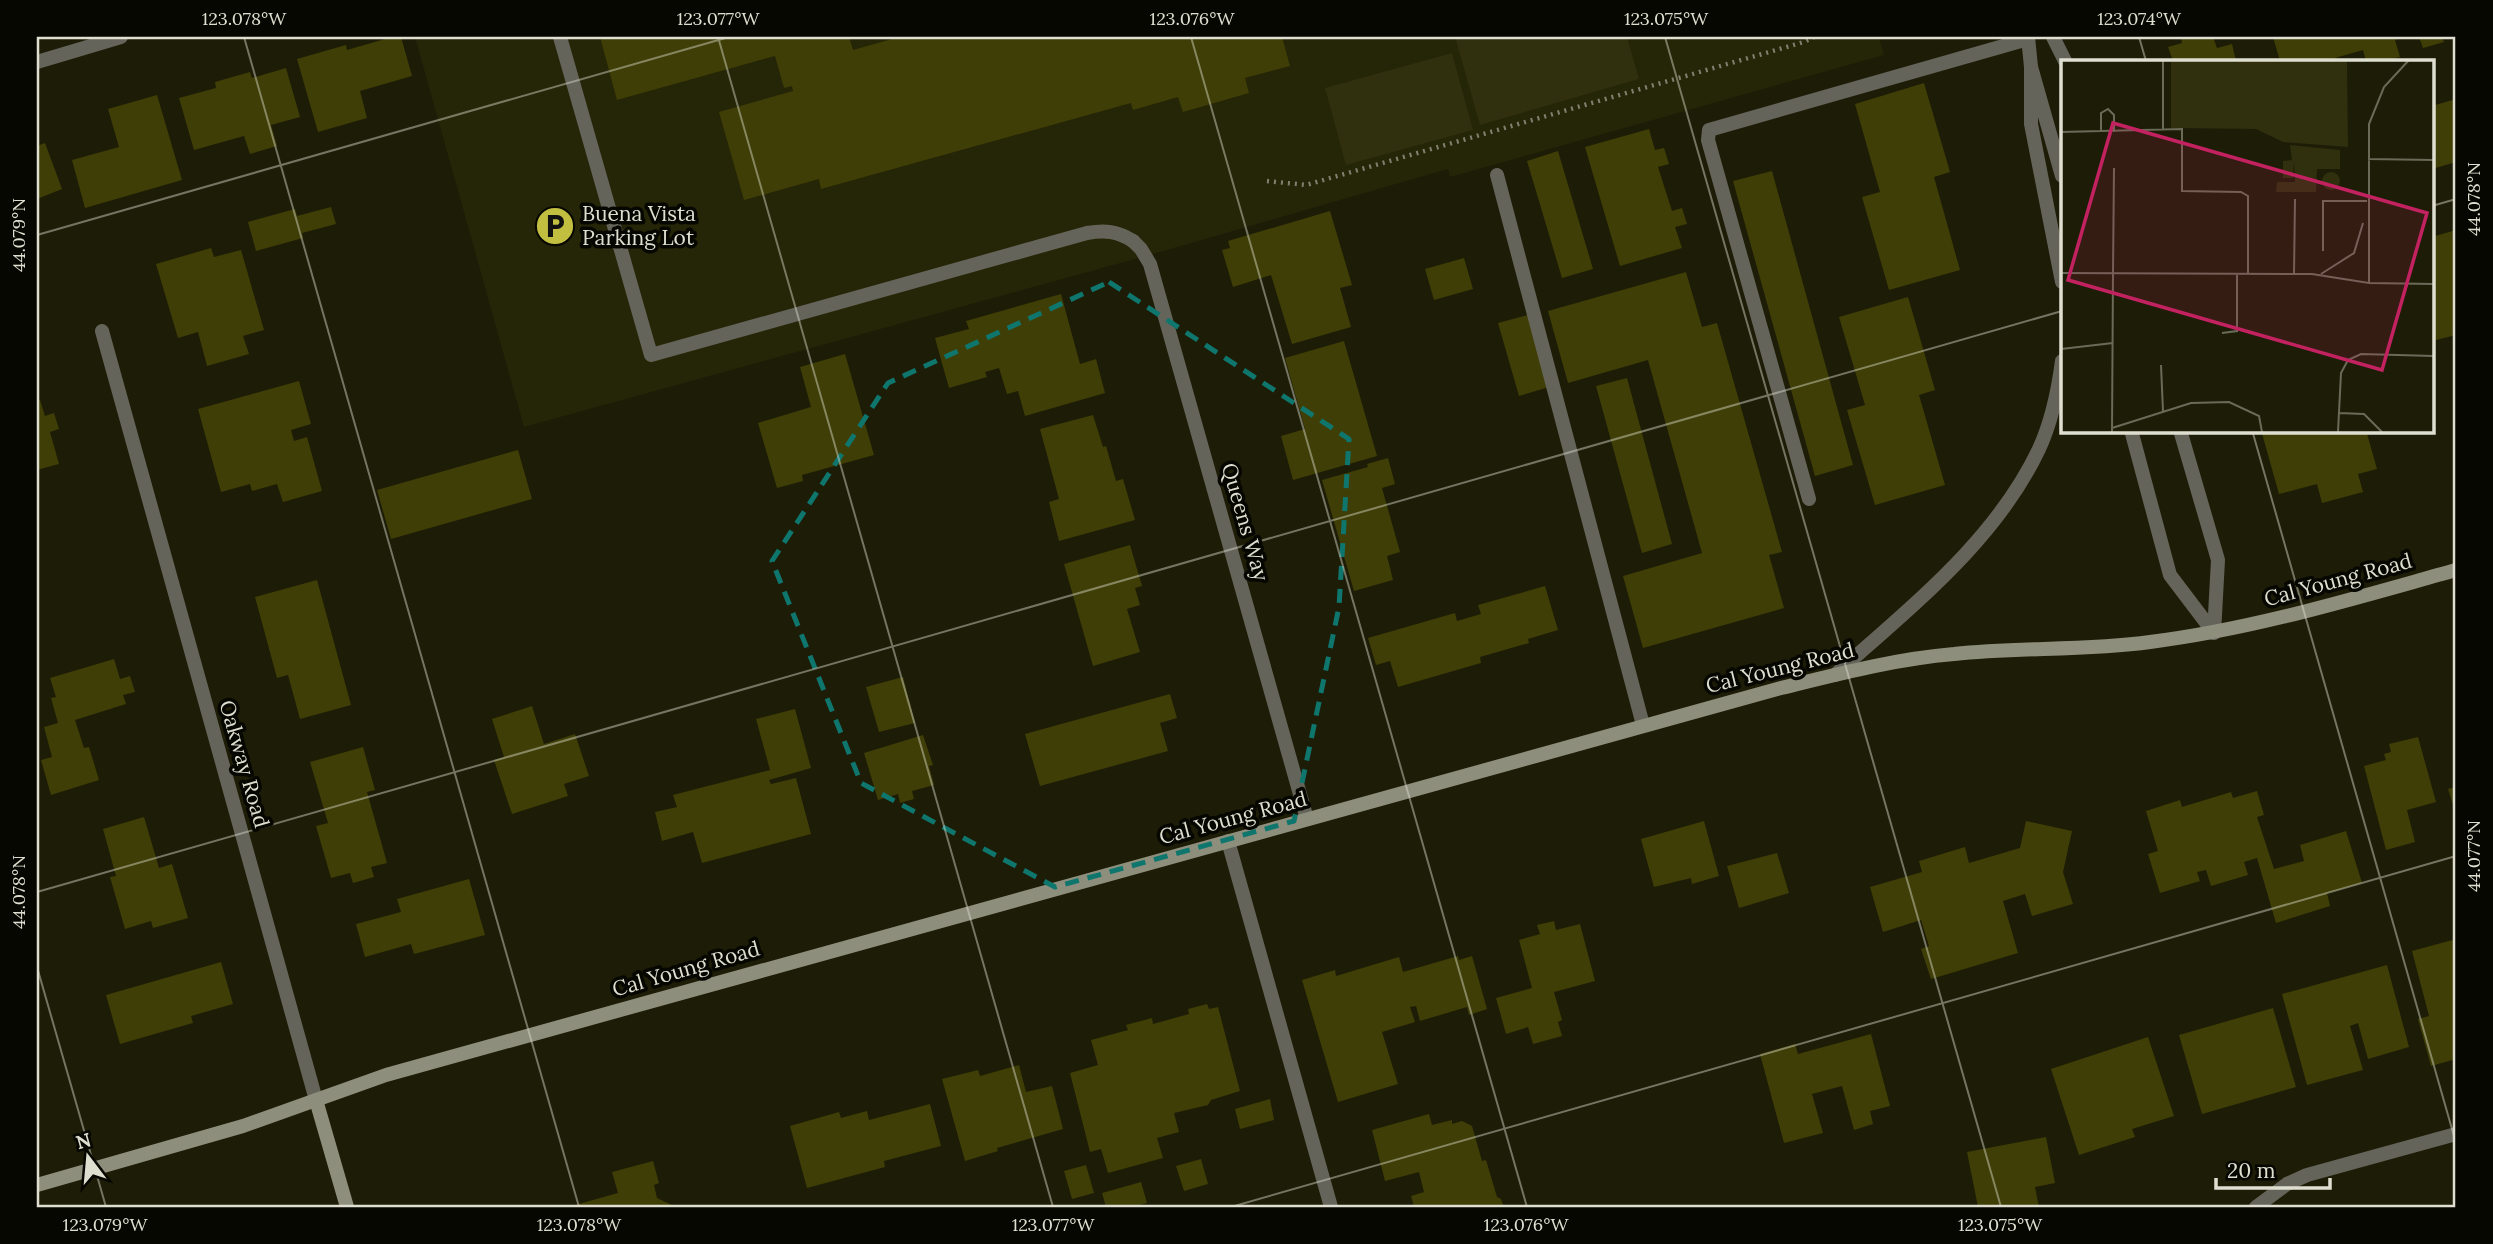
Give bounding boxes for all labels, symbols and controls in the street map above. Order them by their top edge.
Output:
text: 123.078°W [202,7,287,30]
text: 123.077°W [677,7,760,30]
text: 123.076°W [1150,7,1235,30]
text: 123.075°W [1624,7,1709,30]
text: 123.074°W [2097,7,2182,30]
inset map [2061,60,2434,432]
text: 44.078°N [2462,162,2485,236]
text: 44.079°N [7,198,30,272]
place label: Buena Vista Parking Lot [582,200,696,251]
parking icon: Buena Vista Parking Lot [534,205,576,247]
street label: Queens Way [1216,460,1275,584]
street label: Cal Young Road [2261,547,2415,612]
street label: Cal Young Road [1703,636,1857,699]
street label: Oakway Road [213,697,276,831]
street label: Cal Young Road [1156,785,1310,850]
text: 44.077°N [2462,820,2485,892]
text: 44.078°N [7,855,30,929]
street label: Cal Young Road [609,935,763,1002]
north arrow [52,1122,122,1192]
text: N [73,1127,94,1154]
scale bar [2216,1146,2330,1190]
text: 20 m [2227,1157,2276,1184]
text: 123.079°W [63,1213,148,1236]
text: 123.078°W [537,1213,622,1236]
text: 123.077°W [1012,1213,1095,1236]
text: 123.076°W [1484,1213,1569,1236]
text: 123.075°W [1958,1213,2043,1236]

